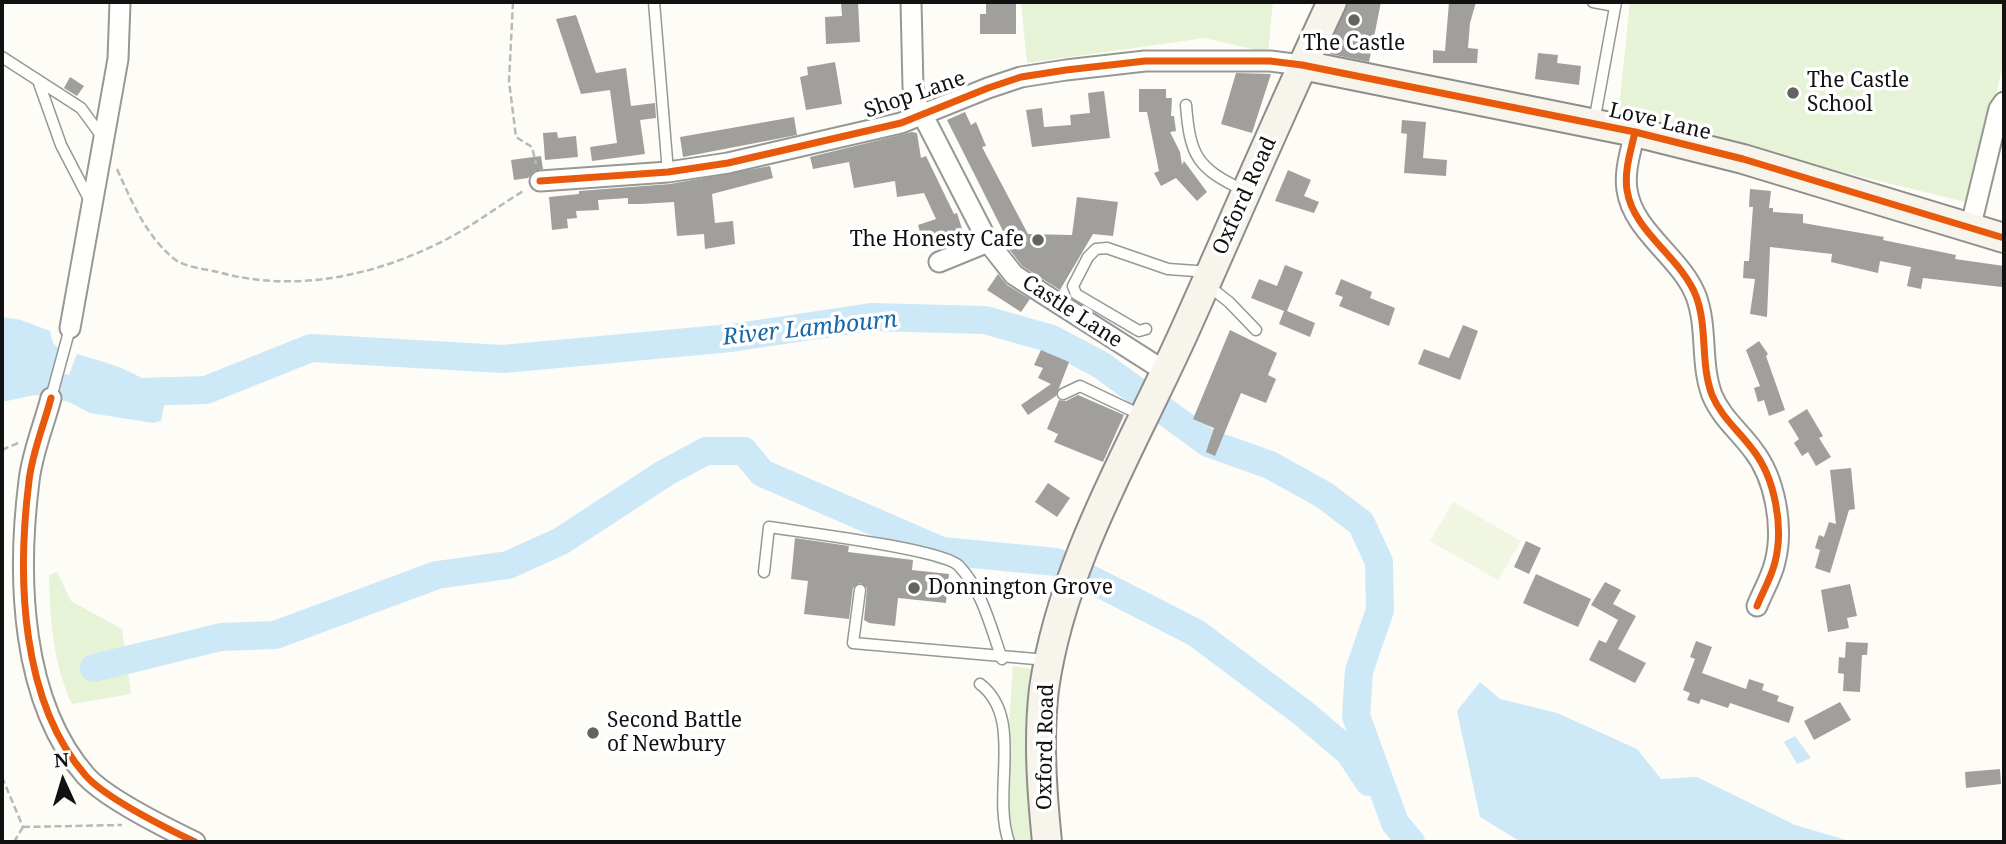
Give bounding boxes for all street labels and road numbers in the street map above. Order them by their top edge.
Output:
street label: Shop Lane [861,66,969,124]
street label: Love Lane [1607,98,1713,146]
street label: Oxford Road [1208,133,1282,259]
street label: Castle Lane [1017,270,1127,354]
street label: Oxford Road [1032,684,1060,810]

